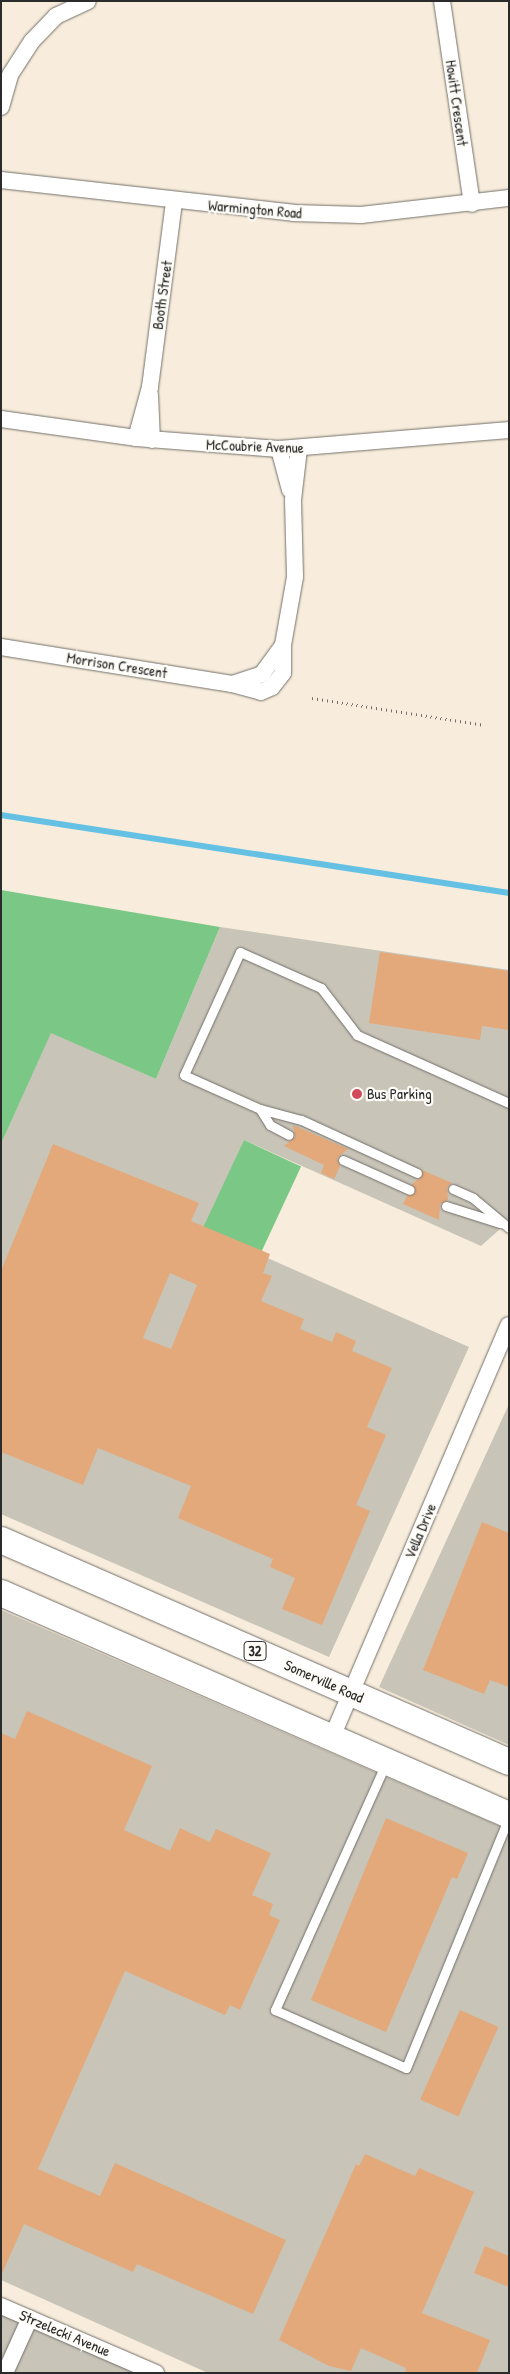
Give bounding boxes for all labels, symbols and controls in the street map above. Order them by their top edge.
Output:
street label: Howitt Crescent [442,59,472,147]
street label: Warmington Road [207,196,303,222]
street label: Booth Street [148,259,176,331]
street label: McCoubrie Avenue [206,435,304,457]
street label: Morrison Crescent [66,648,168,682]
place label: Bus Parking [367,1085,432,1103]
marker: Bus Parking [351,1088,363,1100]
street label: Vella Drive [400,1501,440,1561]
road number: 32 [242,1640,268,1662]
street label: Somerville Road [282,1656,366,1706]
street label: Strzelecki Avenue [17,2306,113,2360]

